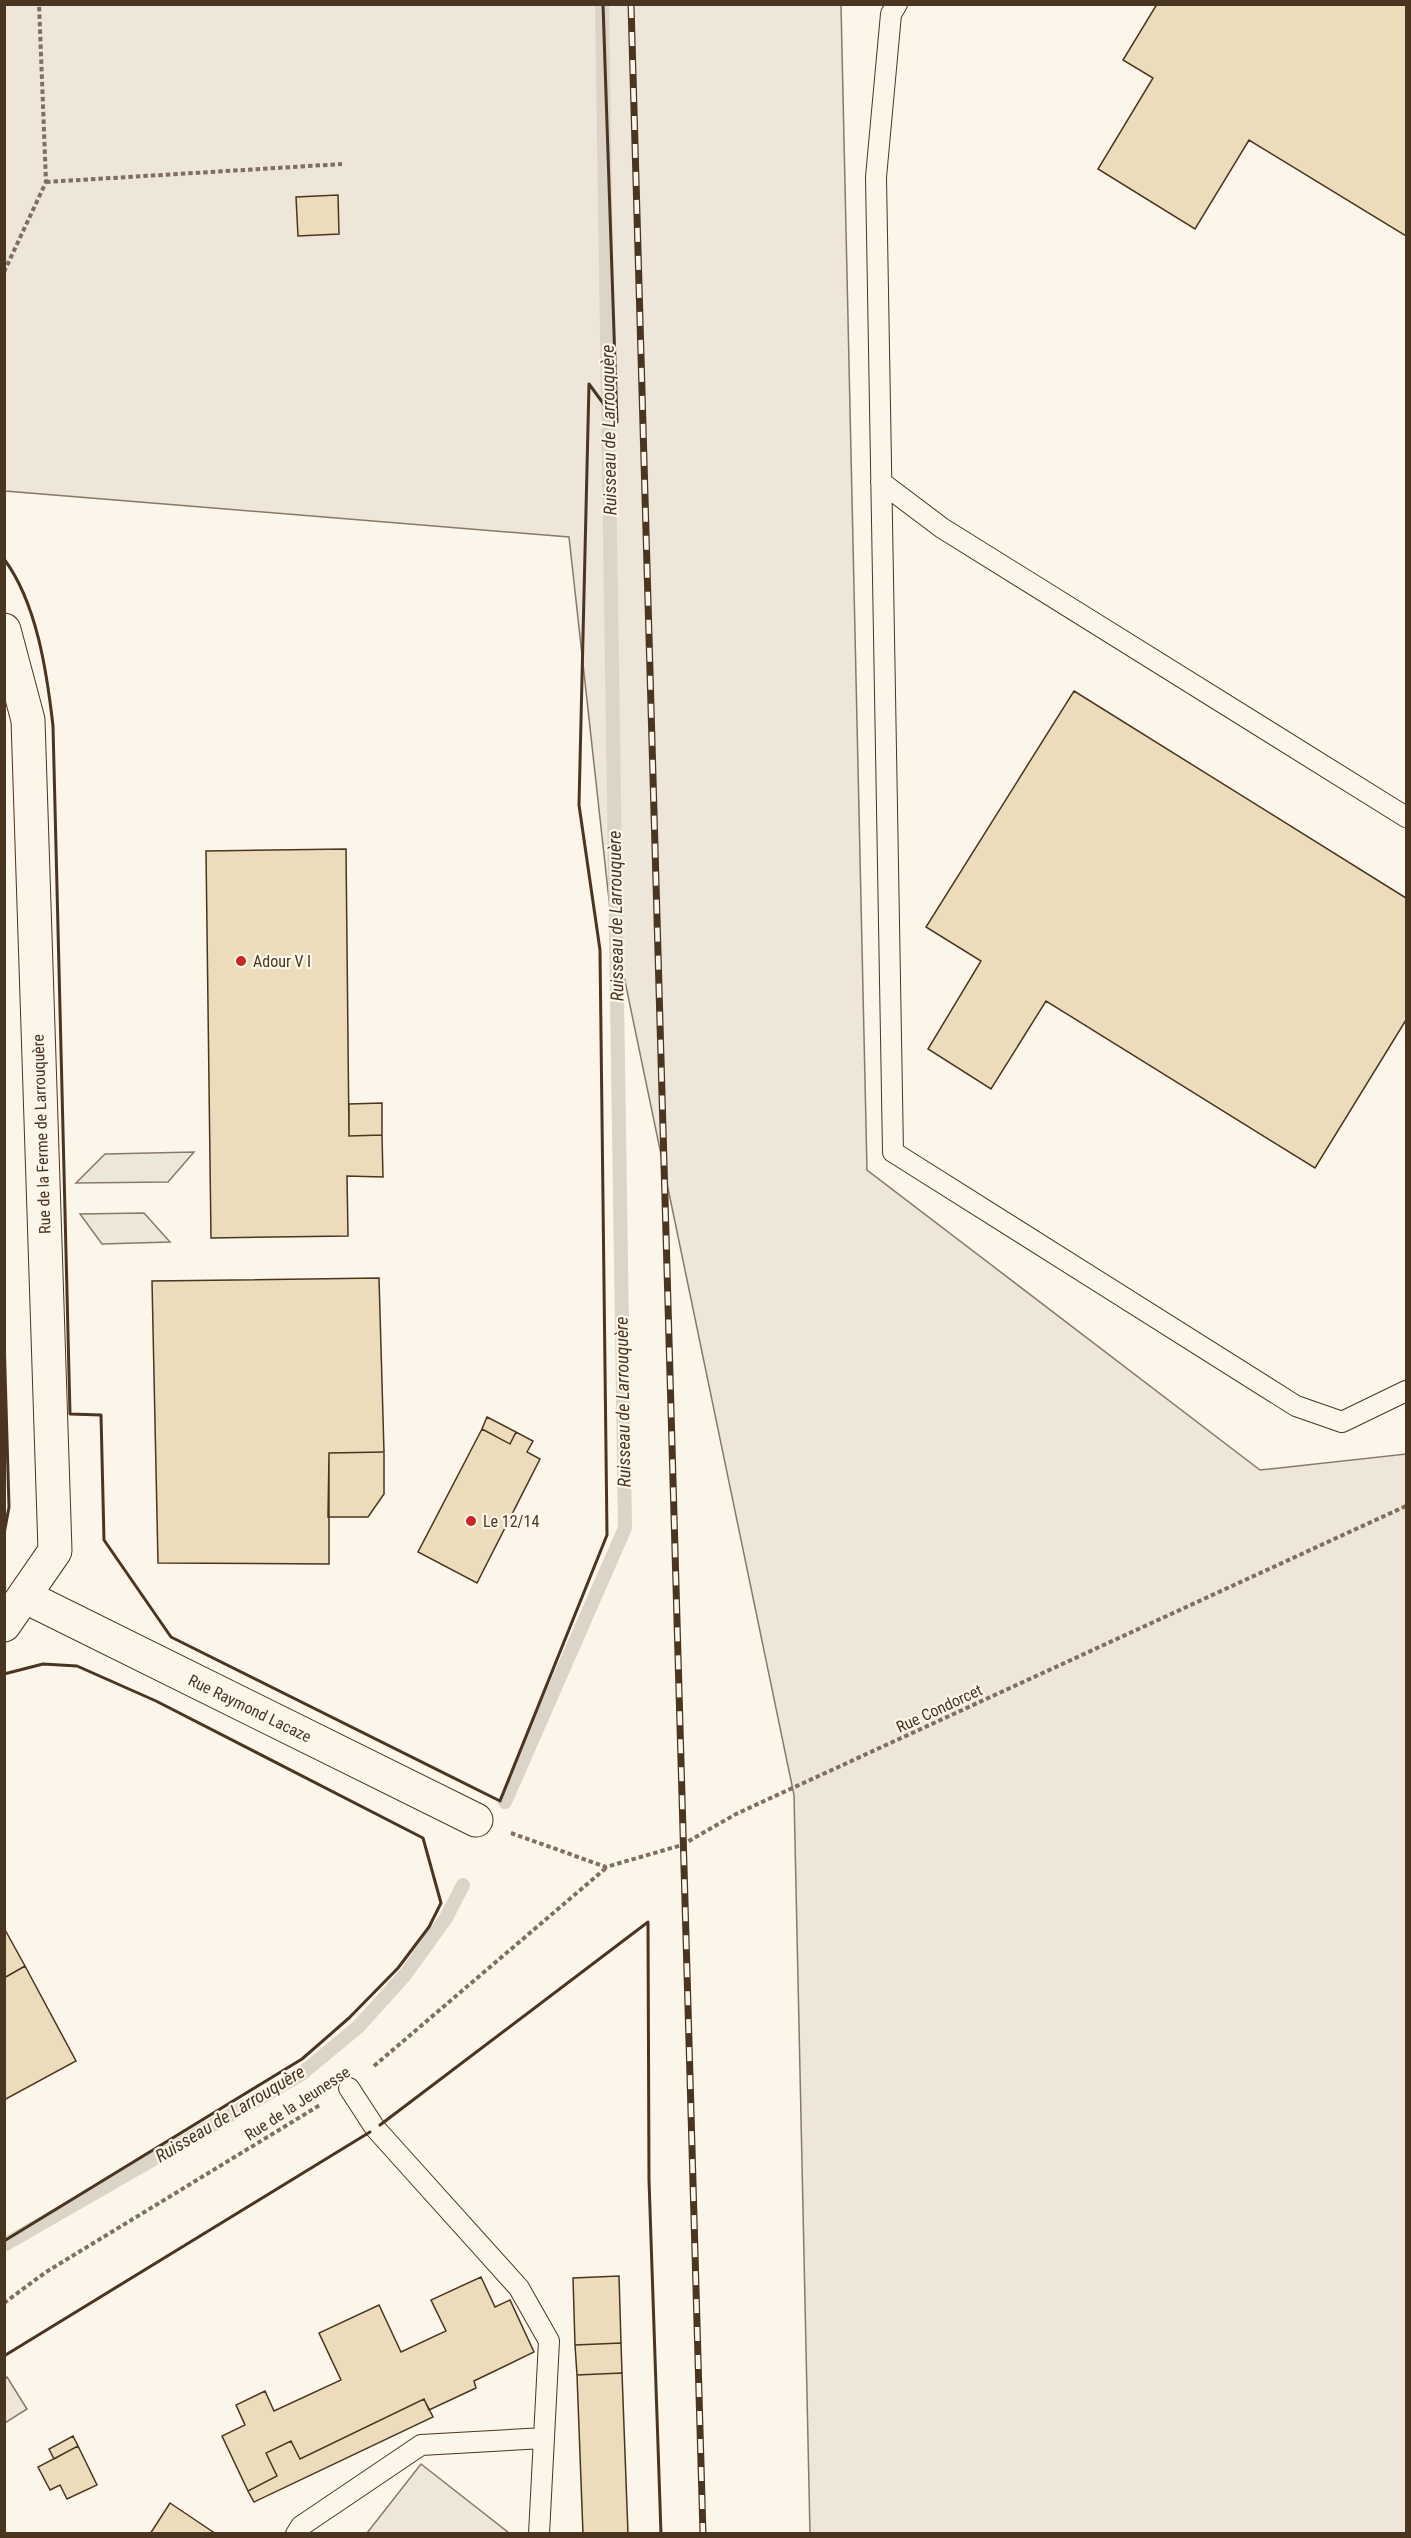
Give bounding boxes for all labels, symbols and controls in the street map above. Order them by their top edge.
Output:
water label: Ruisseau de Larrouquère [597,344,620,516]
water label: Ruisseau de Larrouquère [604,830,627,1002]
place label: Adour V I [253,952,311,971]
marker: Adour V I [234,954,248,968]
street label: Rue de la Ferme de Larrouquère [29,1034,54,1234]
water label: Ruisseau de Larrouquère [611,1316,634,1488]
place label: Le 12/14 [483,1512,539,1531]
marker: Le 12/14 [464,1514,478,1528]
street label: Rue Raymond Lacaze [185,1670,314,1746]
street label: Rue Condorcet [893,1680,985,1737]
water label: Ruisseau de Larrouquère [151,2061,308,2167]
street label: Rue de la Jeunesse [241,2062,354,2145]

